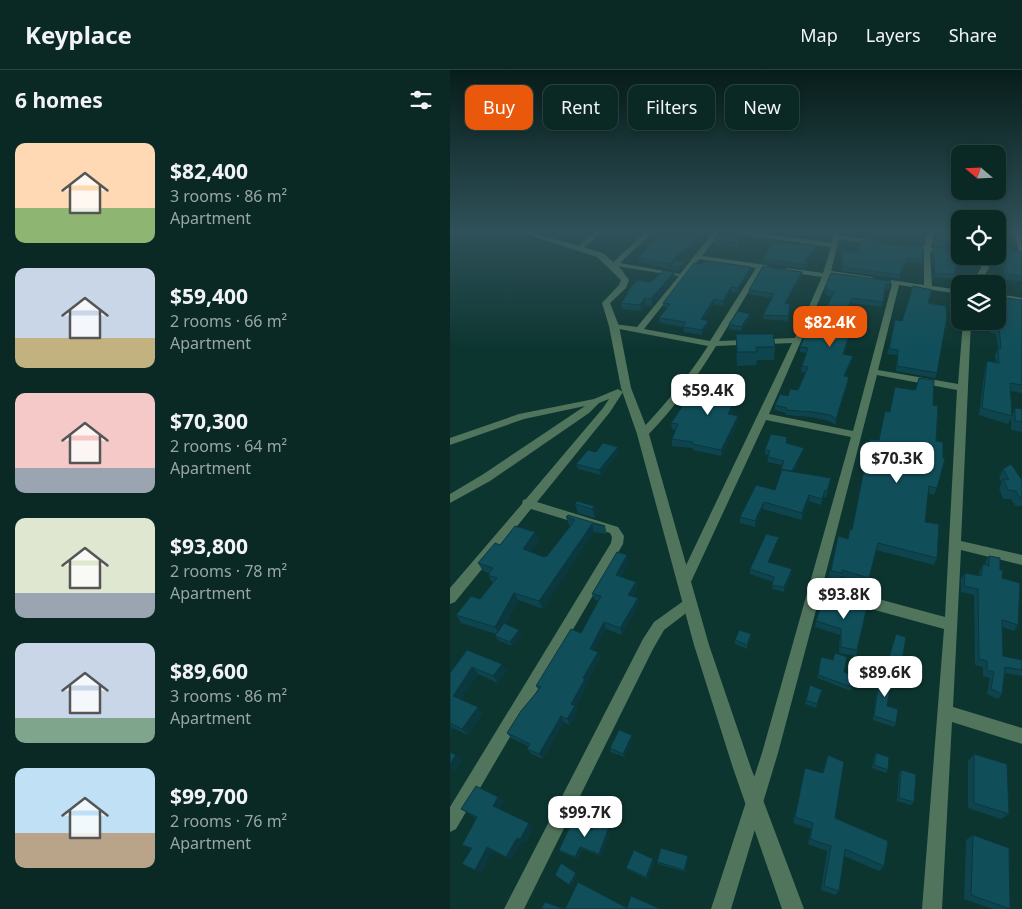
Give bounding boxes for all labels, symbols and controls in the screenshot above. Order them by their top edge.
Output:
text: Keyplace [25,18,132,51]
text: Map [800,23,838,47]
text: Layers [866,23,921,47]
text: Share [949,23,997,47]
chip: Buy [465,85,533,130]
chip: Rent [543,85,618,130]
chip: Filters [628,85,715,130]
chip: New [725,85,799,130]
text: 6 homes [15,86,103,114]
icon: filters [407,86,435,114]
north arrow [951,145,1006,200]
map controls [951,145,1006,330]
text: $82,400 [170,157,248,185]
icon: home [55,163,115,223]
text: 3 rooms · 86 m² [170,185,287,207]
text: Apartment [170,207,251,229]
button: locate [951,210,1006,265]
button: layers [951,275,1006,330]
text: $59,400 [170,282,248,310]
icon: home [55,288,115,348]
pin: $82.4K [789,306,871,348]
text: 2 rooms · 66 m² [170,310,287,332]
text: $82.4K [804,311,856,333]
text: Apartment [170,332,251,354]
pin: $59.4K [667,374,749,416]
text: $59.4K [682,379,734,401]
text: $70,300 [170,407,248,435]
icon: home [55,413,115,473]
text: 2 rooms · 64 m² [170,435,287,457]
pin: $70.3K [856,442,938,484]
text: $70.3K [871,447,923,469]
text: Apartment [170,457,251,479]
text: $93,800 [170,532,248,560]
icon: home [55,538,115,598]
text: 2 rooms · 78 m² [170,560,287,582]
pin: $93.8K [803,578,885,620]
text: Apartment [170,582,251,604]
text: $93.8K [818,583,870,605]
pin: $89.6K [844,656,926,698]
text: $89,600 [170,657,248,685]
text: $89.6K [859,661,911,683]
icon: home [55,663,115,723]
text: 3 rooms · 86 m² [170,685,287,707]
text: Apartment [170,707,251,729]
text: $99,700 [170,782,248,810]
icon: home [55,788,115,848]
pin: $99.7K [544,796,626,838]
text: $99.7K [559,801,611,823]
text: 2 rooms · 76 m² [170,810,287,832]
text: Apartment [170,832,251,854]

